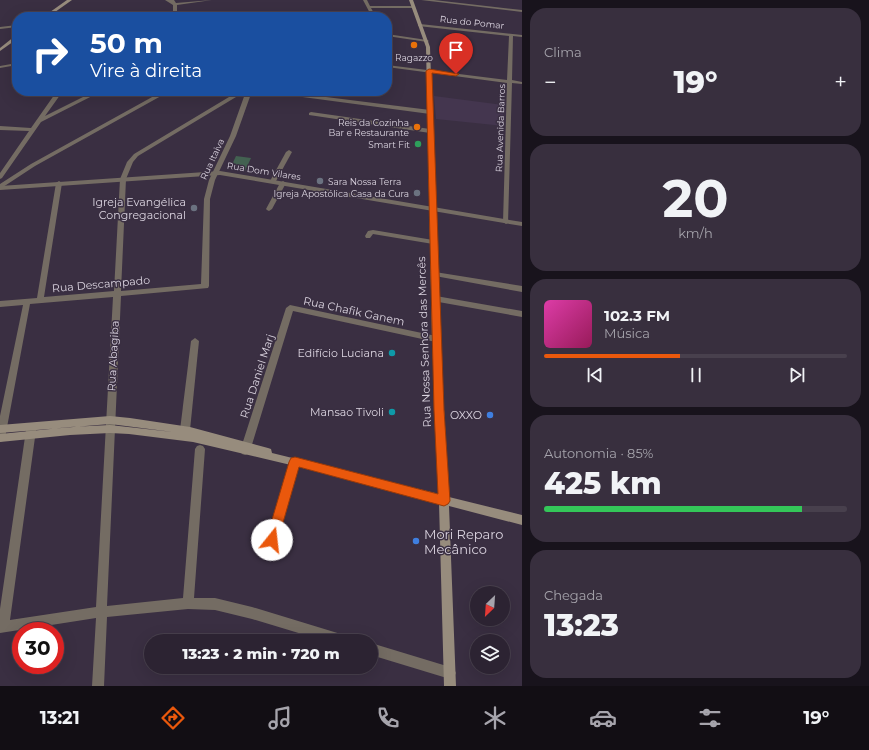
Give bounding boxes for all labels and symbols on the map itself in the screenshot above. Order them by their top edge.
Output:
street label: Rua do Pomar [439,13,505,31]
pin [439,33,473,74]
marker: Ragazzo [409,40,419,50]
place label: Ragazzo [395,52,433,63]
street label: Rua Avenida Barros [493,83,507,172]
place label: Reis da Cozinha Bar e Restaurante [328,117,410,138]
marker: Reis da Cozinha Bar e Restaurante [412,122,422,132]
street label: Rua Itaiva [198,137,226,181]
place label: Smart Fit [368,139,410,150]
marker: Smart Fit [413,139,423,149]
street label: Rua Dom Vilares [226,160,302,182]
marker: Sara Nossa Terra [315,176,325,186]
place label: Sara Nossa Terra [328,176,401,187]
place label: Igreja Apostólica Casa da Cura [274,188,409,199]
marker: Igreja Apostólica Casa da Cura [412,188,422,198]
place label: Igreja Evangélica Congregacional [92,195,186,222]
marker: Igreja Evangélica Congregacional [189,203,199,213]
street label: Rua Nossa Senhora das Mercês [414,256,434,428]
street label: Rua Descampado [51,273,151,295]
street label: Rua Chafik Ganem [302,293,406,329]
street label: Rua Abagiba [104,320,122,392]
street label: Rua Daniel Marj [237,332,277,420]
place label: Edifício Luciana [298,346,384,360]
marker: Edifício Luciana [387,348,397,358]
place label: Mansao Tivoli [310,405,384,419]
marker: Mansao Tivoli [387,407,397,417]
place label: OXXO [450,408,482,422]
marker: OXXO [485,410,495,420]
position arrow [251,519,293,561]
place label: Mori Reparo Mecânico [424,526,503,557]
marker: Mori Reparo Mecânico [411,536,421,546]
north arrow [470,586,510,626]
speed limit sign: 30 [12,622,64,674]

